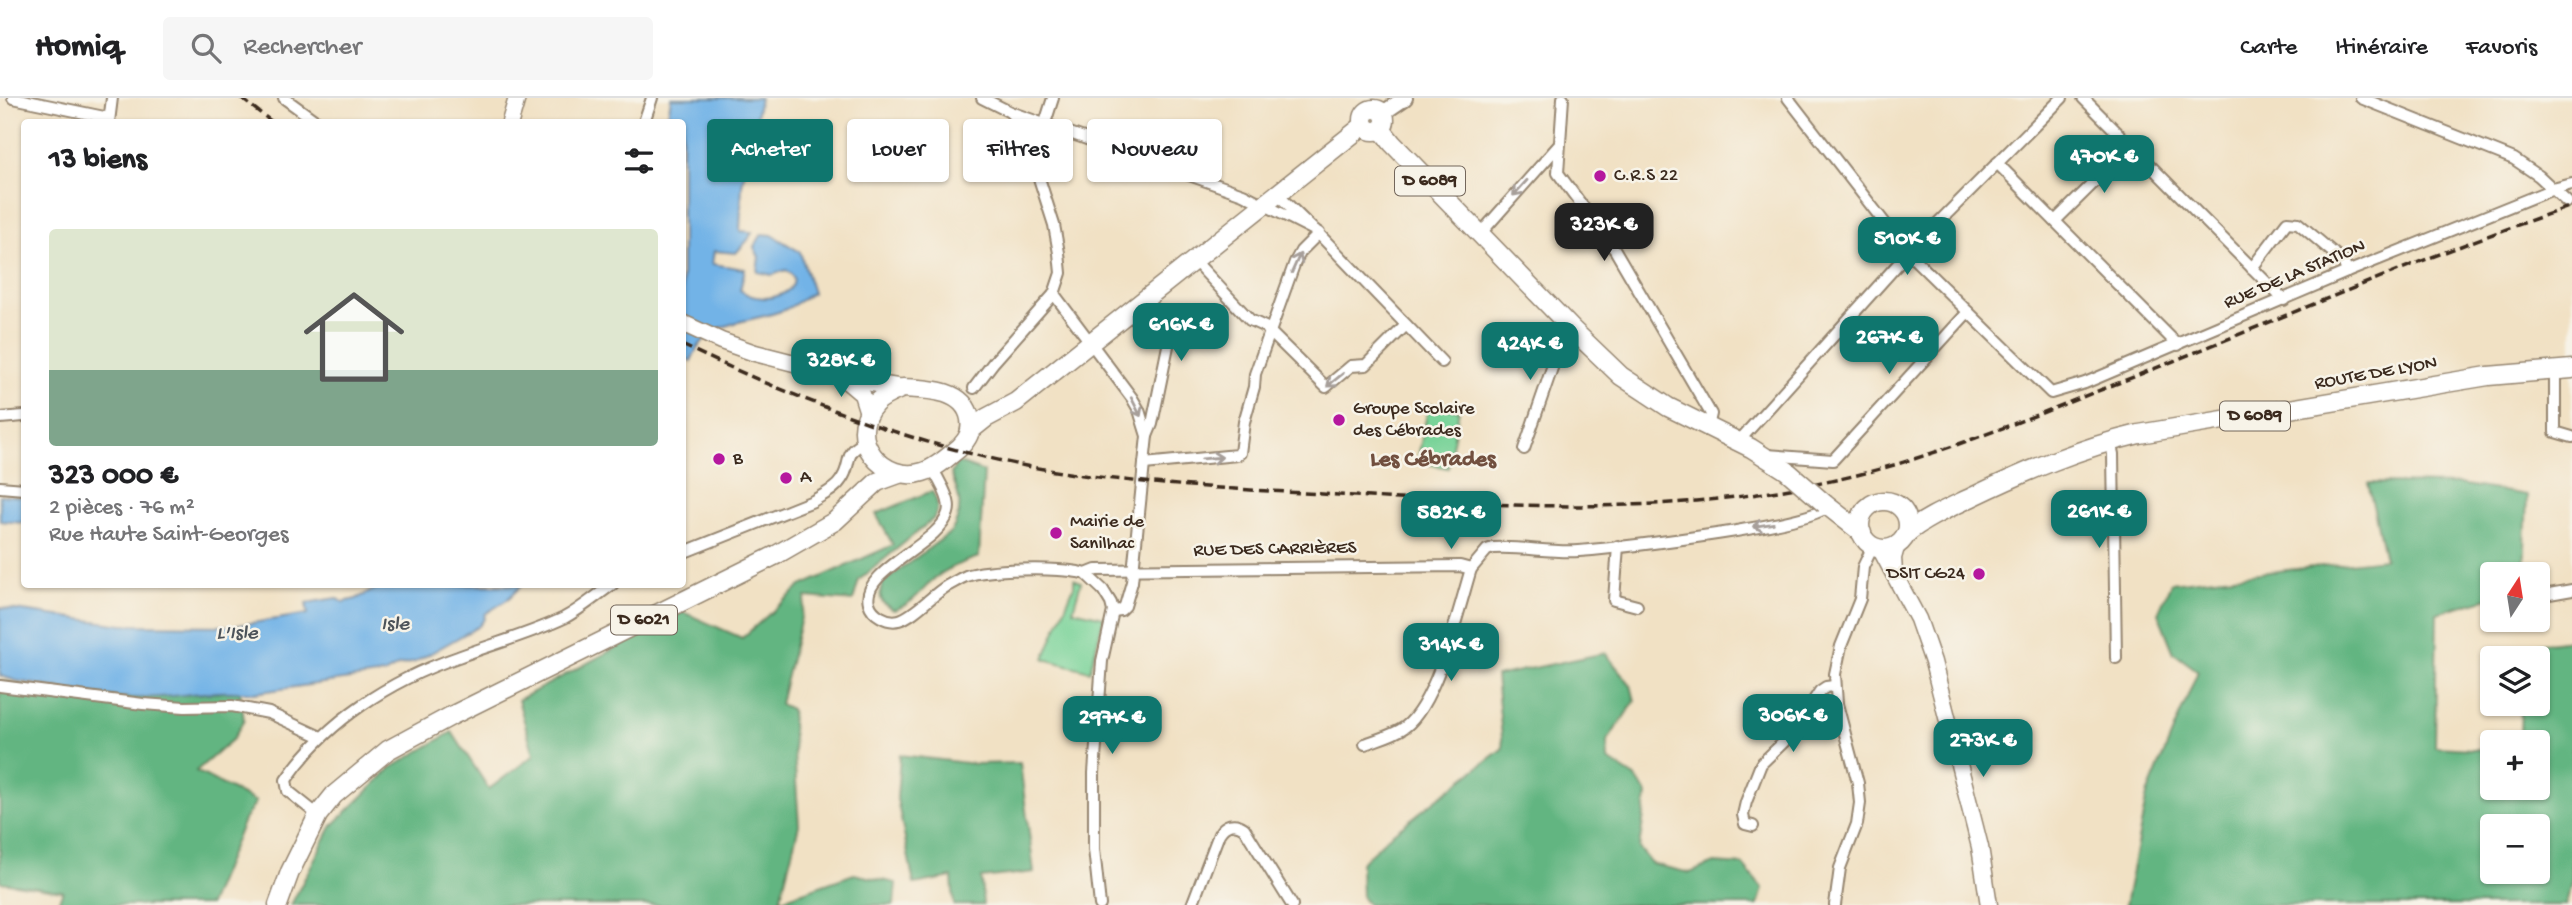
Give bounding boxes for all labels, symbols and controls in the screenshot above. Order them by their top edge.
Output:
search box [163,17,653,80]
text: Homiq [35,29,121,67]
icon: search [187,29,225,67]
text: Rechercher [243,33,361,64]
text: Carte [2240,34,2297,63]
text: Itinéraire [2335,34,2428,63]
text: Favoris [2466,34,2537,63]
chip: Acheter [707,119,833,182]
chip: Louer [847,119,949,182]
chip: Filtres [963,119,1073,182]
chip: Nouveau [1087,119,1222,182]
pin: 470K € [2047,136,2161,195]
icon: filters [620,142,658,180]
text: 13 biens [49,144,147,179]
text: 470K € [2070,144,2138,171]
place label: C.R.S 22 [1614,165,1678,188]
road number: D 6089 [1395,166,1465,196]
marker: C.R.S 22 [1592,168,1608,184]
one-way arrow [1512,179,1528,197]
pin: 323K € [1547,204,1661,263]
text: 323K € [1571,212,1637,239]
pin: 510K € [1850,218,1964,277]
text: 510K € [1874,226,1940,253]
street label: RUE DE LA STATION [2221,235,2369,315]
one-way arrow [1290,253,1303,274]
icon: home [291,274,417,400]
pin: 616K € [1124,303,1238,363]
text: 616K € [1149,312,1213,339]
pin: 267K € [1832,316,1946,376]
pin: 424K € [1473,322,1587,382]
text: 267K € [1856,325,1922,352]
text: 424K € [1498,331,1562,358]
pin: 328K € [784,340,898,399]
text: 328K € [807,348,875,375]
street label: ROUTE DE LYON [2313,352,2439,396]
one-way arrow [1326,371,1344,387]
one-way arrow [1130,397,1144,417]
place label: Groupe Scolaire des Cébrades [1353,398,1475,443]
road number: D 6089 [2220,402,2290,430]
marker: Groupe Scolaire des Cébrades [1331,412,1347,428]
district label: Les Cébrades [1370,447,1497,474]
place label: B [732,448,744,471]
marker: B [711,451,727,467]
one-way arrow [1201,451,1223,464]
text: 323 000 € [49,460,178,495]
place label: A [800,467,813,490]
marker: A [778,470,794,486]
pin: 261K € [2042,490,2156,550]
pin: 582K € [1394,491,1508,551]
text: 2 pièces · 76 m² [49,495,195,522]
text: 261K € [2067,499,2131,526]
text: 582K € [1417,500,1485,527]
place label: Mairie de Sanilhac [1070,511,1144,556]
one-way arrow [1752,519,1775,532]
text: Rue Haute Saint-Georges [49,522,288,549]
marker: Mairie de Sanilhac [1048,525,1064,541]
street label: RUE DES CARRIÈRES [1193,537,1357,563]
north arrow [2480,562,2550,632]
map controls [2480,562,2550,884]
place label: DSIT CG24 [1885,563,1965,586]
marker: DSIT CG24 [1971,566,1987,582]
road number: D 6021 [611,606,677,634]
water label: Isle [381,613,410,638]
water label: L'Isle [216,622,259,647]
pin: 314K € [1394,624,1508,683]
text: 314K € [1419,632,1483,659]
button: layers [2480,646,2550,716]
pin: 306K € [1736,694,1850,754]
pin: 297K € [1055,696,1169,756]
text: 306K € [1759,703,1827,730]
text: 297K € [1079,705,1145,732]
pin: 273K € [1926,720,2040,779]
text: 273K € [1950,728,2016,755]
button: + [2480,730,2550,800]
button: − [2480,814,2550,884]

